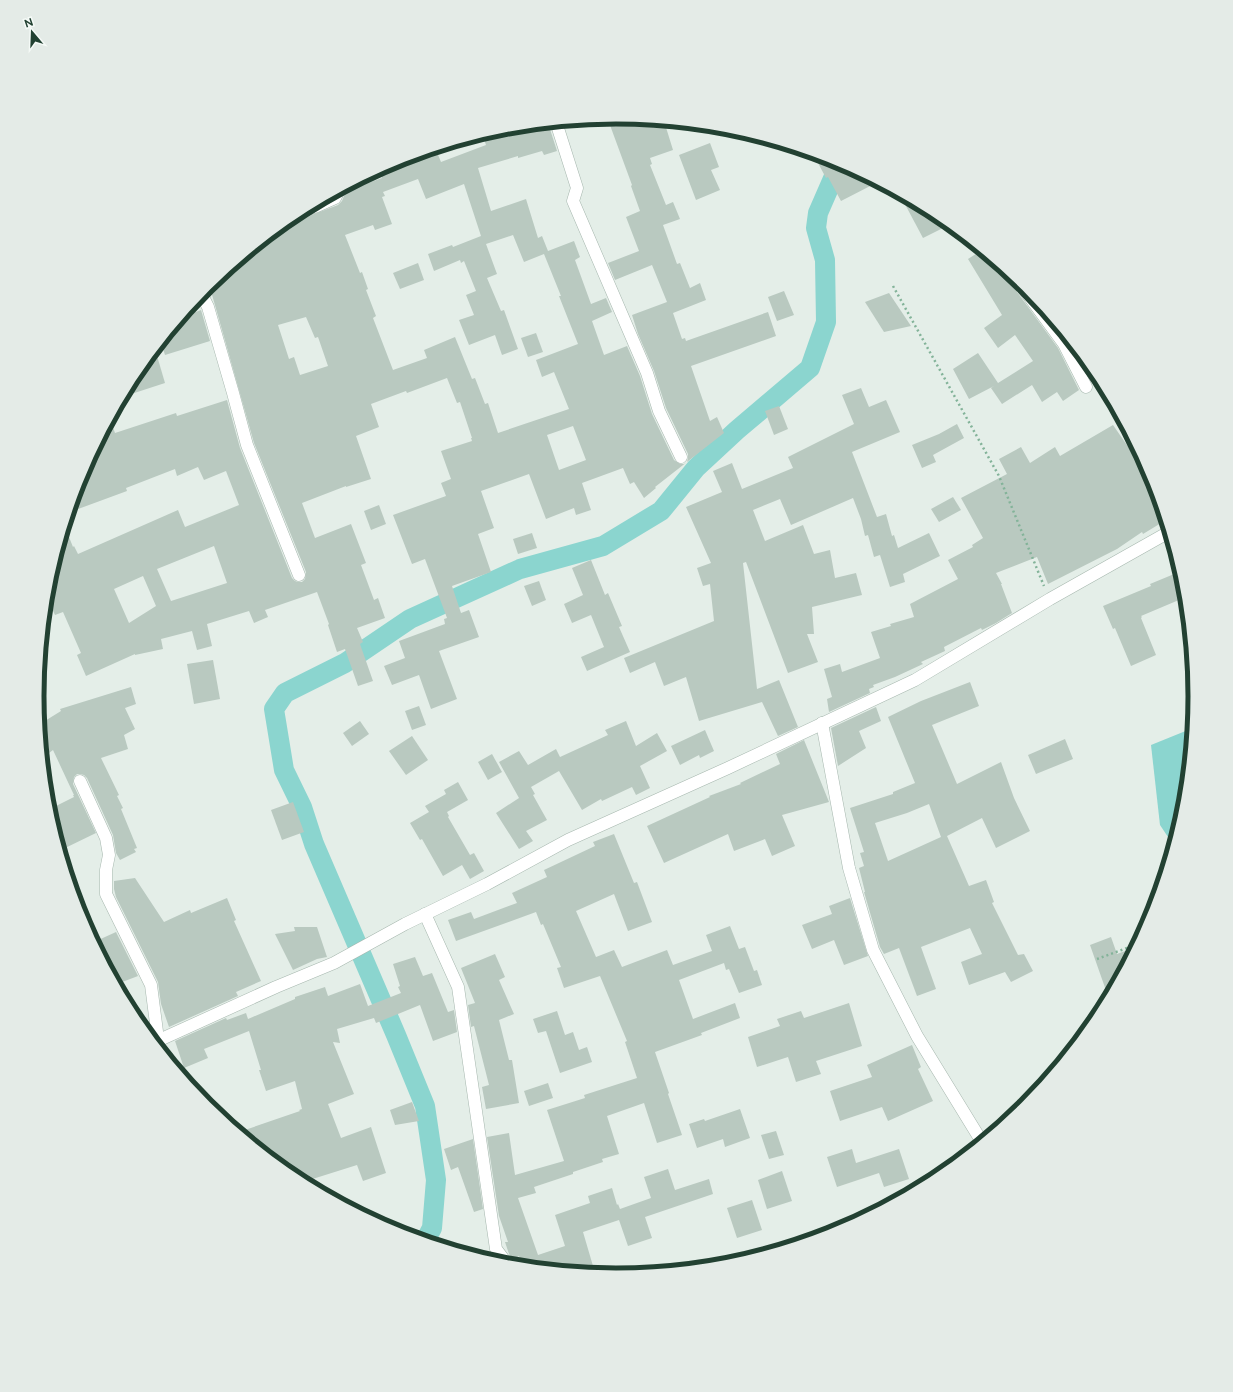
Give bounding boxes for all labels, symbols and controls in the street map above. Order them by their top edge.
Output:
north arrow [12,12,52,52]
text: N [23,16,35,31]

